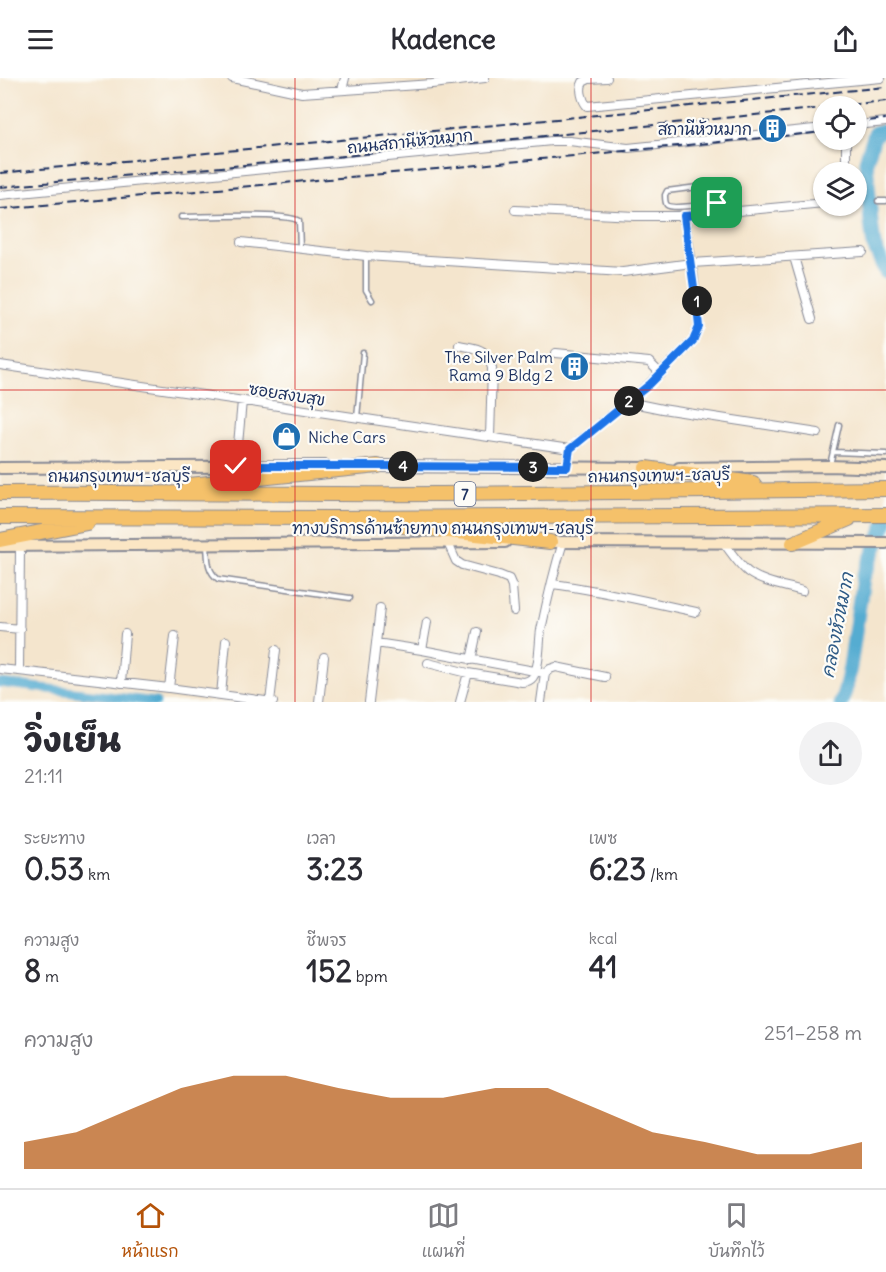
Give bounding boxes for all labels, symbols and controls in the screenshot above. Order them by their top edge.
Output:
text: Kadence [390,22,496,56]
icon: menu [24,23,57,56]
icon: share [829,23,862,56]
map controls [813,96,867,216]
button: locate [813,96,867,150]
building icon: สถานีหัวหมาก [757,113,789,145]
place label: สถานีหัวหมาก [658,119,752,139]
street label: ถนนสถานีหัวหมาก [346,124,474,158]
button: layers [813,162,867,216]
pin [691,177,742,228]
icon: arrive [700,186,733,219]
pin: 1 [682,286,712,316]
text: 1 [694,291,700,311]
place label: The Silver Palm Rama 9 Bldg 2 [444,347,553,385]
building icon: The Silver Palm Rama 9 Bldg 2 [558,350,590,382]
street label: ซอยสงบสุข [247,378,327,413]
pin: 2 [614,386,644,416]
text: 2 [625,391,633,411]
shop icon: Niche Cars [271,421,303,453]
place label: Niche Cars [308,427,386,447]
pin [210,440,261,491]
icon: check [219,449,252,482]
pin: 4 [388,451,418,481]
pin: 3 [518,452,548,482]
text: 4 [398,456,408,476]
text: 3 [528,457,538,477]
street label: ถนนกรุงเทพฯ-ชลบุรี [588,464,731,489]
street label: ถนนกรุงเทพฯ-ชลบุรี [48,466,191,489]
road number: 7 [454,482,476,506]
street label: ทางบริการด้านซ้ายทาง ถนนกรุงเทพฯ-ชลบุรี [292,518,594,541]
water label: คลองหัวหมาก [816,569,859,680]
text: วิ่งเย็น [24,719,121,761]
button: share [799,722,862,785]
text: 21:11 [24,763,63,788]
text: ระยะทาง [24,828,85,848]
text: เวลา [306,828,336,848]
text: เพซ [589,828,617,848]
text: 0.53 [24,850,84,888]
text: 3:23 [306,850,364,888]
text: 6:23 [589,850,646,888]
text: km [84,864,110,884]
text: /km [646,864,678,884]
text: kcal [589,928,617,948]
text: ความสูง [24,930,79,950]
text: ชีพจร [306,930,347,950]
text: 41 [589,948,618,986]
text: 8 [24,952,41,990]
text: 152 [306,952,352,990]
text: m [41,966,59,986]
text: bpm [352,966,388,986]
text: 251–258 m [764,1020,862,1045]
text: ความสูง [24,1027,93,1052]
tab: หน้าแรก [122,1199,179,1263]
tab: แผนที่ [422,1199,465,1263]
tab: บันทึกไว้ [708,1199,764,1263]

